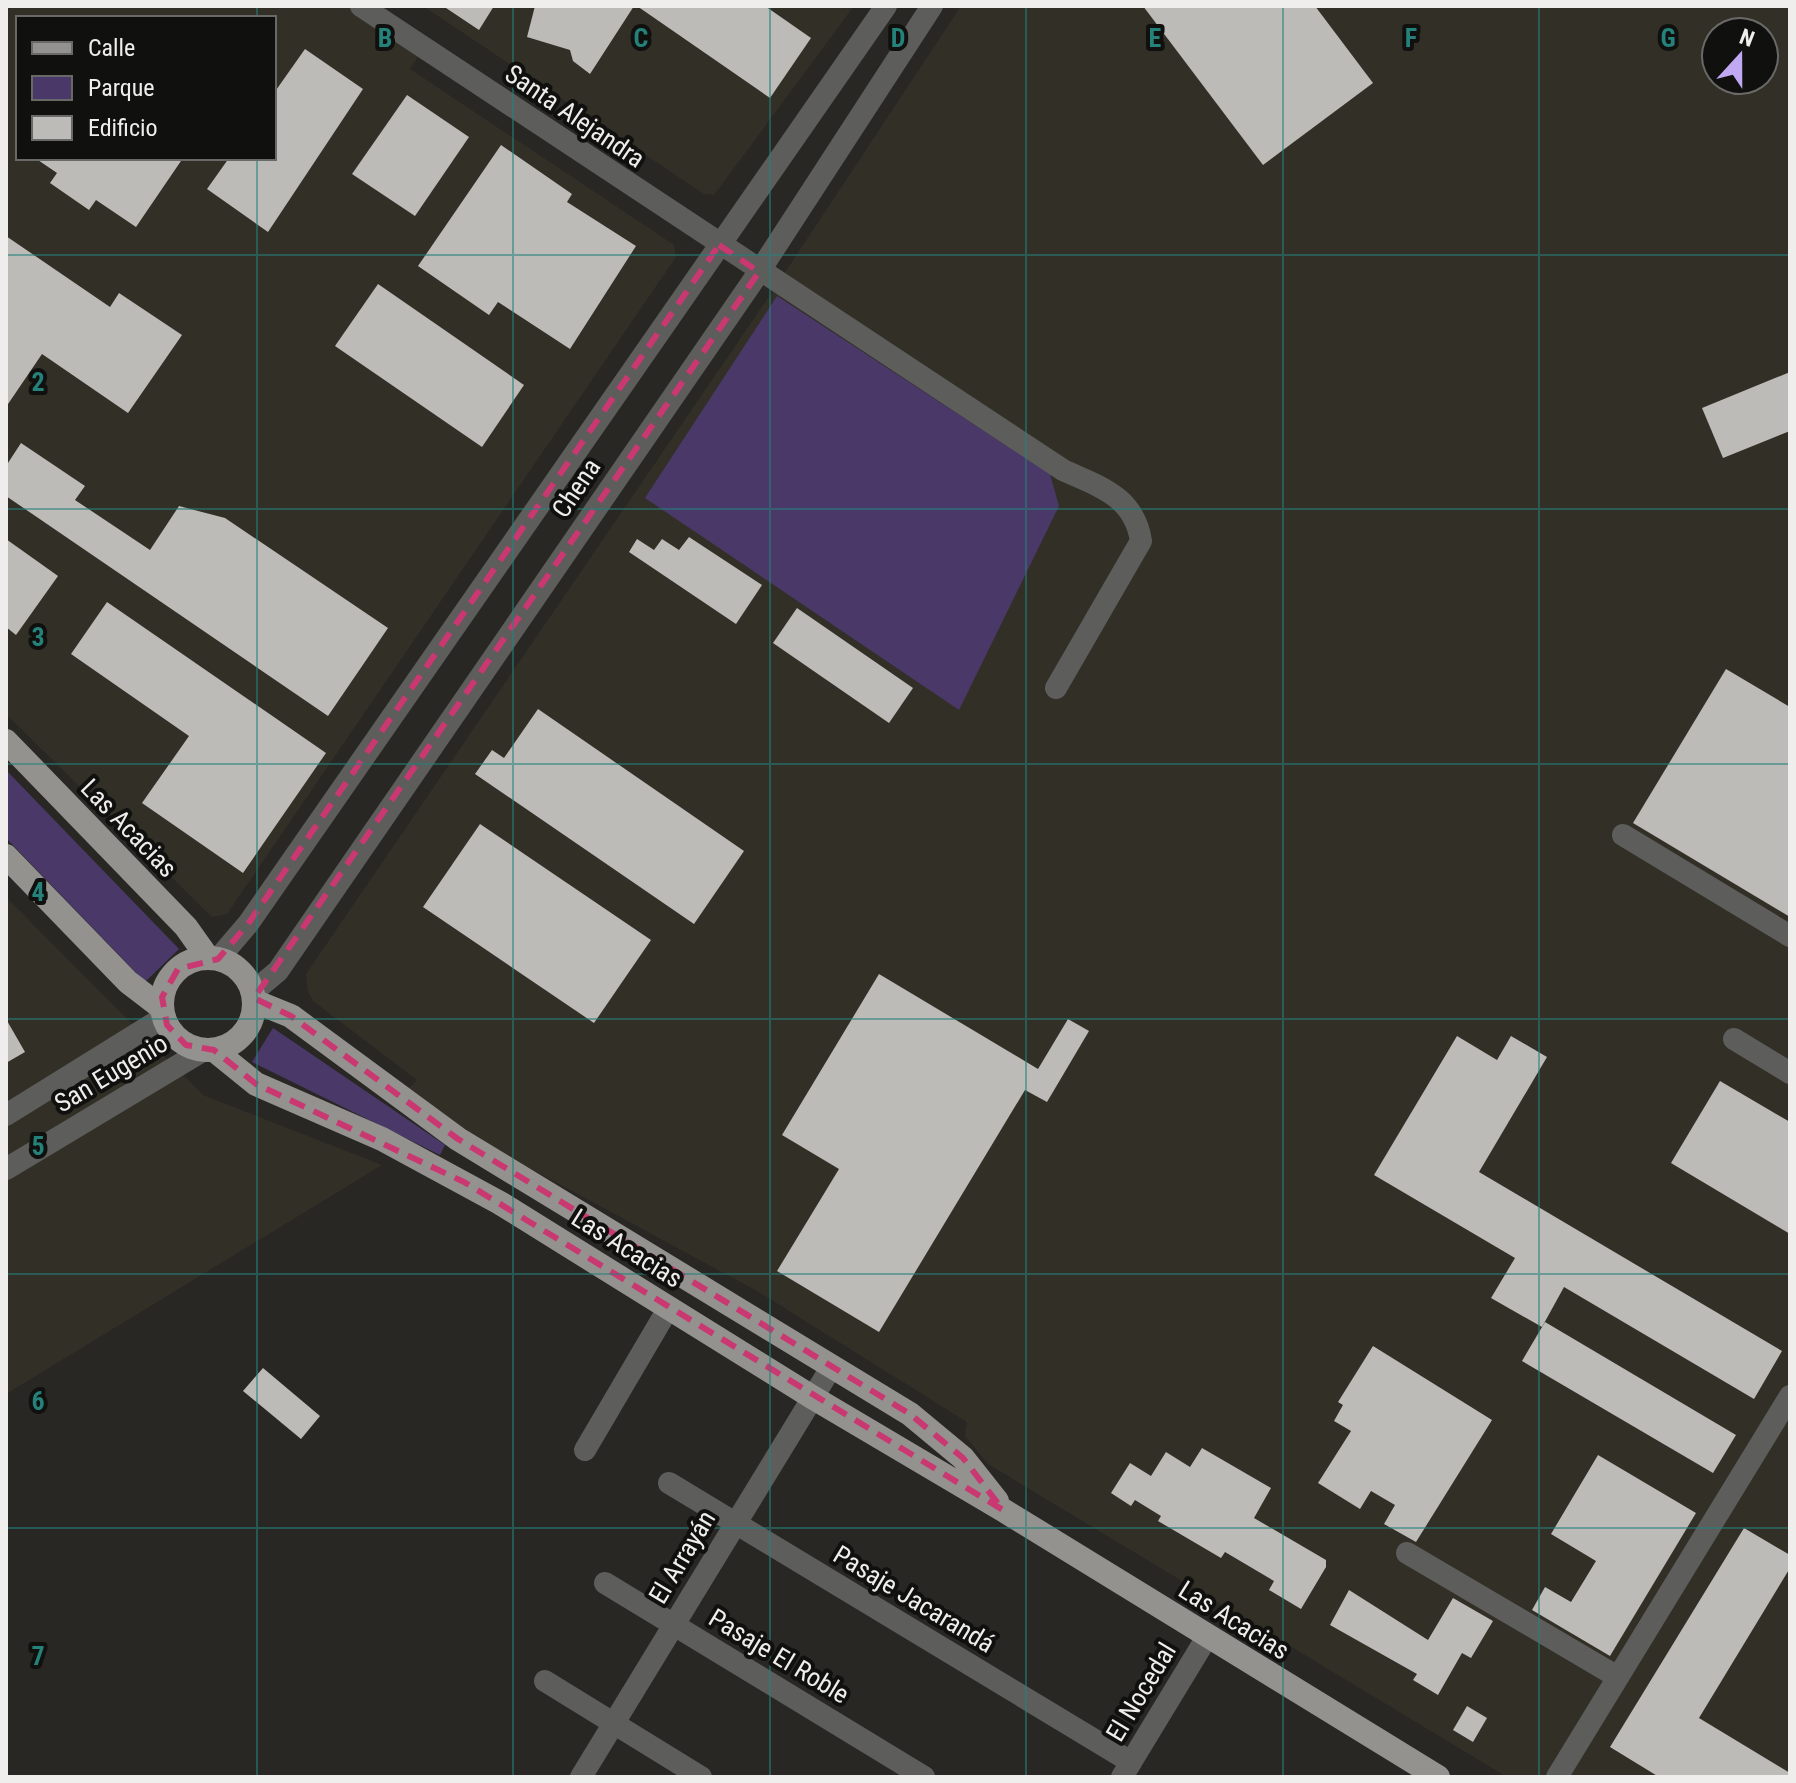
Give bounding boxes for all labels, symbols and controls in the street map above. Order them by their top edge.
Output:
legend [16,16,276,160]
north arrow [1700,16,1780,96]
text: B [378,23,392,53]
text: C [634,23,649,53]
text: D [891,23,905,53]
text: E [1149,23,1162,53]
text: F [1405,23,1417,53]
text: G [1660,23,1676,53]
text: N [1736,24,1758,52]
text: Calle [88,34,135,62]
street label: Santa Alejandra [500,58,650,174]
text: Parque [88,74,155,102]
text: Edificio [88,114,158,142]
text: 2 [31,367,45,397]
street label: Chena [546,453,606,523]
text: 3 [31,622,45,652]
street label: Las Acacias [75,773,183,883]
text: 4 [31,877,45,907]
street label: San Eugenio [49,1028,173,1118]
text: 5 [31,1131,45,1161]
street label: Las Acacias [566,1202,688,1294]
text: 6 [31,1386,45,1416]
street label: El Arrayán [643,1505,721,1609]
street label: Pasaje Jacarandá [828,1539,1000,1659]
street label: Las Acacias [1173,1574,1295,1666]
street label: Pasaje El Roble [704,1603,854,1709]
street label: El Nocedal [1100,1637,1182,1747]
text: 7 [31,1641,45,1671]

